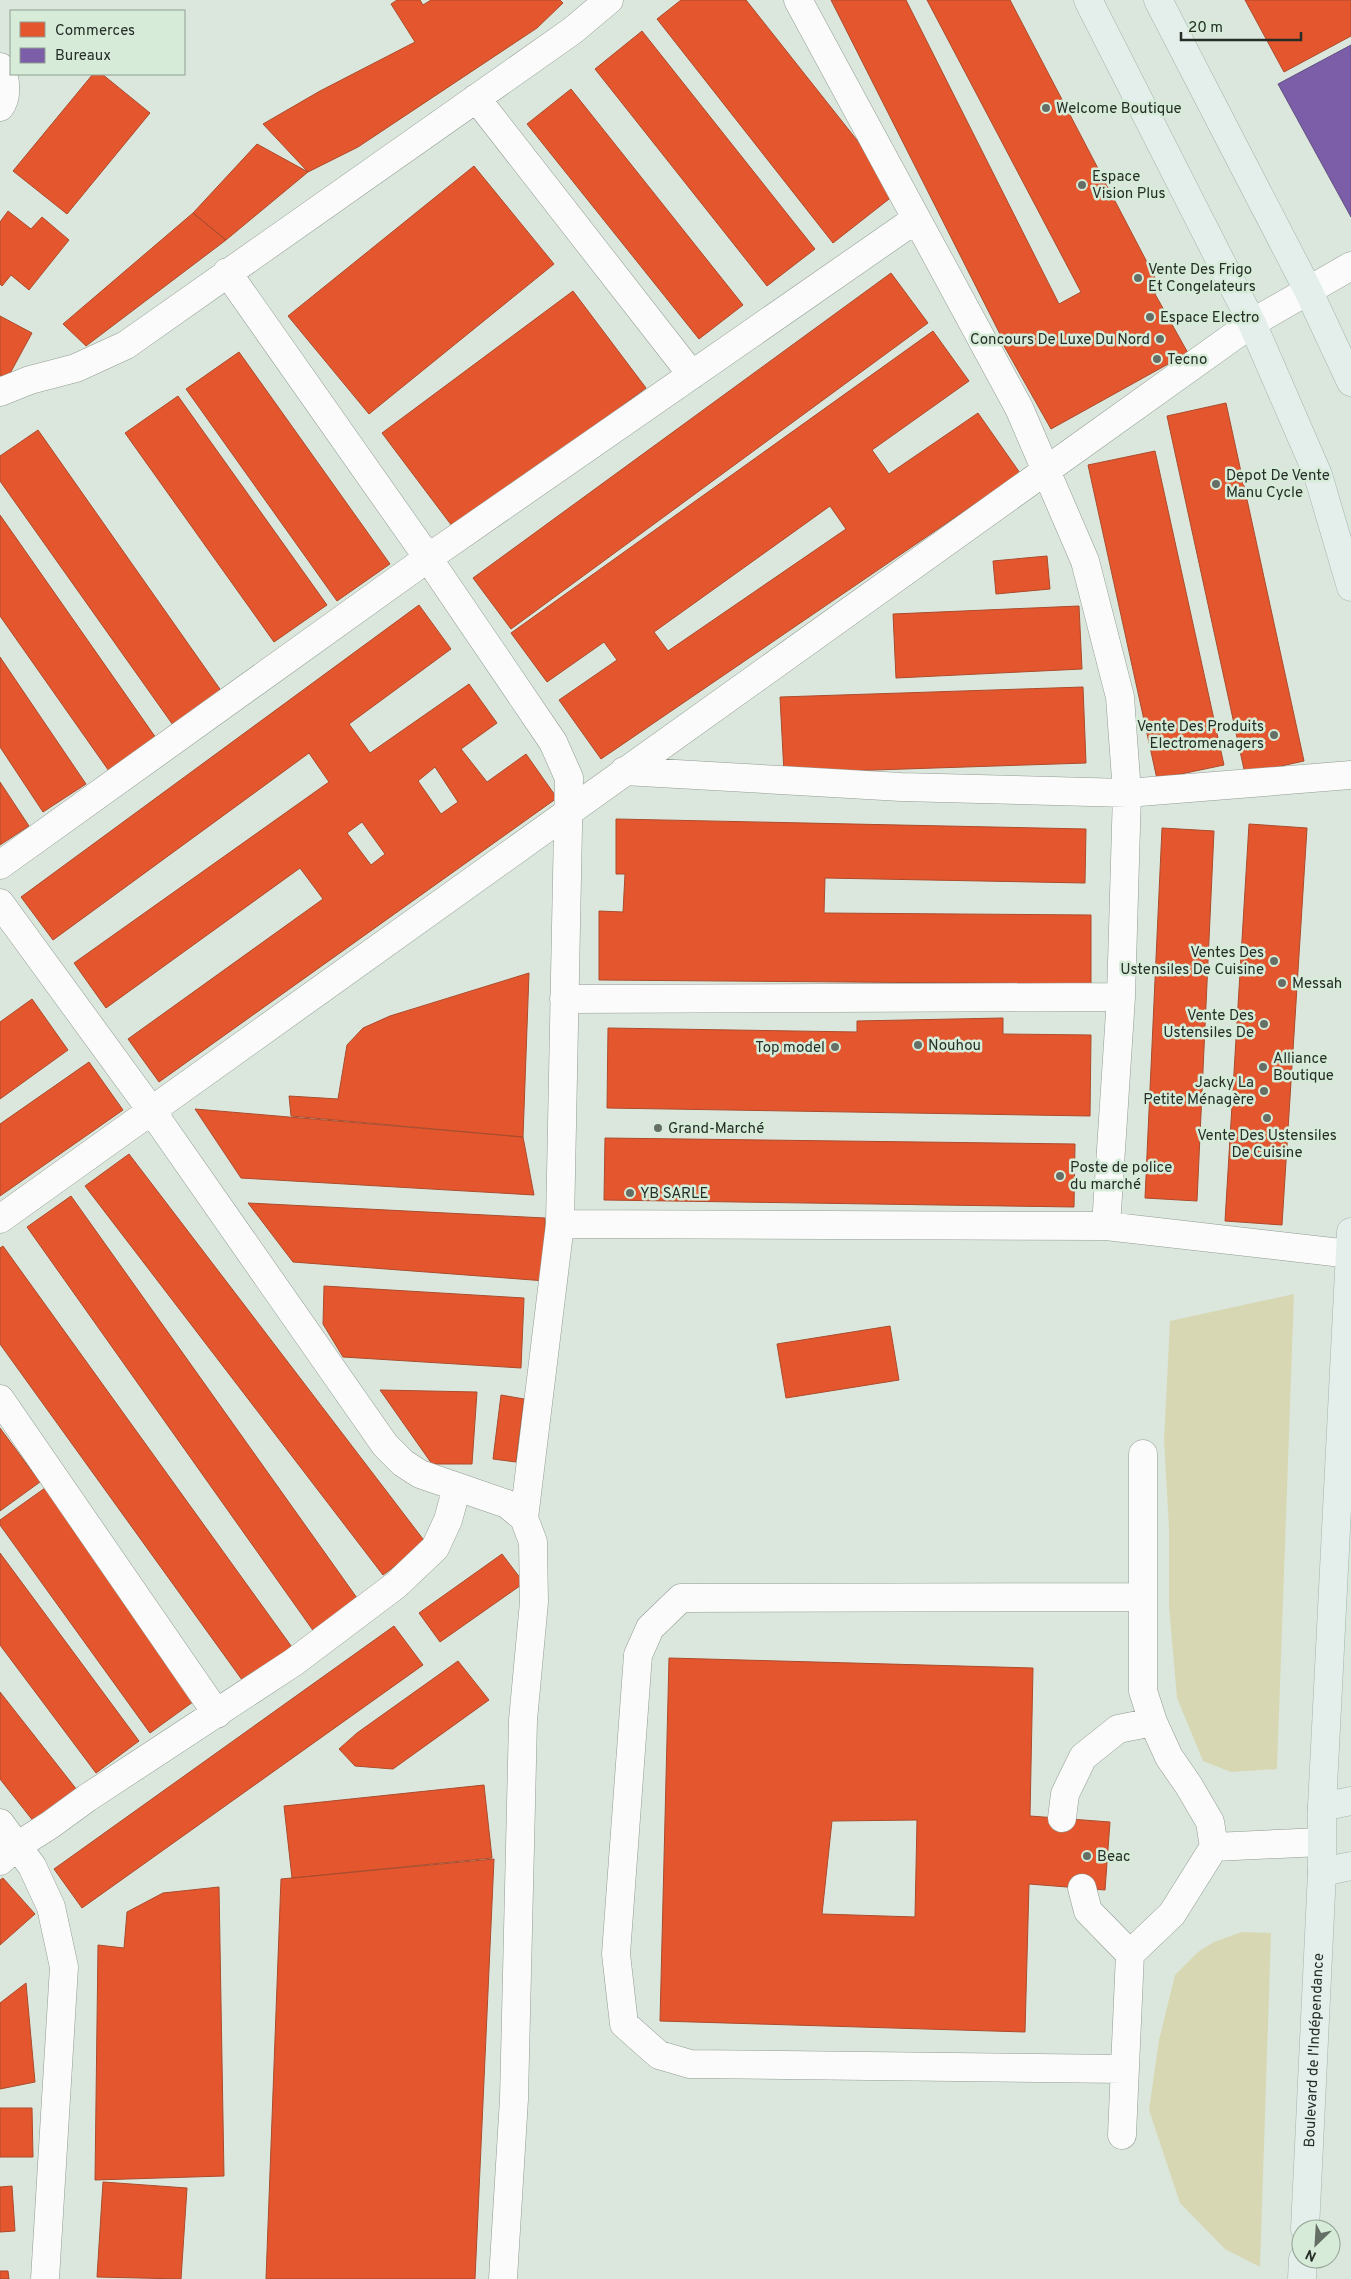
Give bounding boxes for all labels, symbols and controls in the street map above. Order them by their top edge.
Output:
legend [10,10,185,75]
scale bar [1181,10,1301,42]
text: 20 m [1188,19,1223,38]
text: Commerces [55,22,135,41]
text: Bureaux [55,47,111,66]
place label: Welcome Boutique [1056,100,1182,119]
marker: Welcome Boutique [1040,102,1052,114]
place label: Espace Vision Plus [1092,168,1166,204]
marker: Espace Vision Plus [1076,179,1088,191]
place label: Vente Des Frigo Et Congelateurs [1148,261,1256,297]
marker: Vente Des Frigo Et Congelateurs [1132,272,1144,284]
place label: Espace Electro [1160,309,1259,328]
marker: Espace Electro [1144,311,1156,323]
place label: Concours De Luxe Du Nord [970,331,1150,350]
marker: Concours De Luxe Du Nord [1154,333,1166,345]
place label: Tecno [1167,351,1207,370]
marker: Tecno [1151,353,1163,365]
place label: Depot De Vente Manu Cycle [1226,467,1330,503]
marker: Depot De Vente Manu Cycle [1210,478,1222,490]
place label: Vente Des Produits Electromenagers [1137,718,1264,754]
marker: Vente Des Produits Electromenagers [1268,729,1280,741]
place label: Ventes Des Ustensiles De Cuisine [1120,944,1264,980]
marker: Ventes Des Ustensiles De Cuisine [1268,955,1280,967]
place label: Messah [1292,975,1342,994]
marker: Messah [1276,977,1288,989]
place label: Vente Des Ustensiles De [1163,1007,1254,1043]
marker: Vente Des Ustensiles De [1258,1018,1270,1030]
place label: Nouhou [928,1037,981,1056]
place label: Top model [755,1039,825,1058]
marker: Nouhou [912,1039,924,1051]
marker: Top model [829,1041,841,1053]
place label: Alliance Boutique [1273,1050,1334,1086]
marker: Alliance Boutique [1257,1061,1269,1073]
place label: Jacky La Petite Ménagère [1143,1074,1254,1110]
marker: Jacky La Petite Ménagère [1258,1085,1270,1097]
marker: Vente Des Ustensiles De Cuisine [1261,1112,1273,1124]
place label: Grand-Marché [668,1120,764,1139]
marker: Grand-Marché [652,1122,664,1134]
place label: Vente Des Ustensiles De Cuisine [1197,1127,1337,1163]
place label: Poste de police du marché [1070,1159,1172,1195]
marker: Poste de police du marché [1054,1170,1066,1182]
place label: YB SARLE [640,1185,708,1204]
marker: YB SARLE [624,1187,636,1199]
place label: Beac [1097,1848,1131,1867]
marker: Beac [1081,1850,1093,1862]
street label: Boulevard de l'Indépendance [1301,1953,1329,2148]
north arrow [1291,2219,1341,2269]
text: N [1303,2245,1319,2264]

